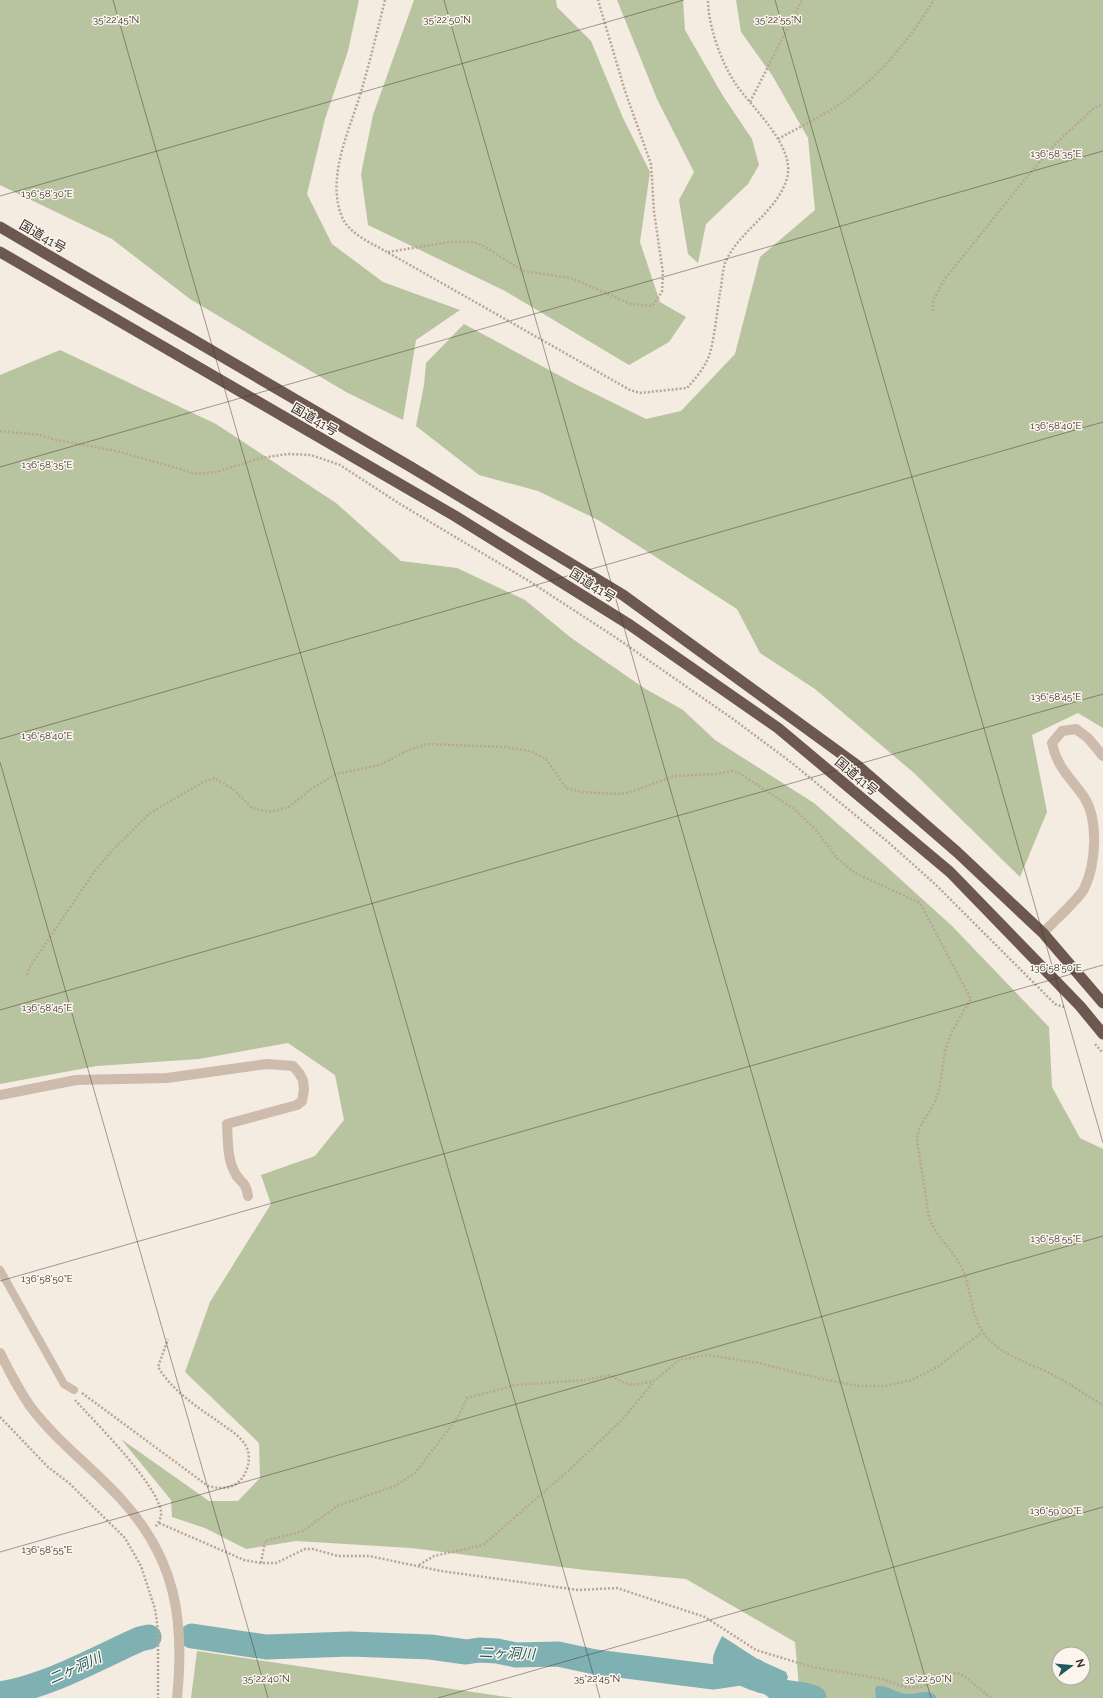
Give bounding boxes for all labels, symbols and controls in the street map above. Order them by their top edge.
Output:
text: 35°22'45"N [93,14,139,25]
text: 35°22'50"N [423,14,471,25]
text: 35°22'55"N [754,14,802,25]
text: 136°58'35"E [1030,148,1082,159]
text: 136°58'30"E [21,188,73,199]
street label: 国道41号 [17,217,69,256]
street label: 国道41号 [289,400,341,439]
text: 136°58'40"E [1030,420,1082,431]
text: 136°58'35"E [21,459,73,470]
street label: 国道41号 [567,565,619,605]
text: 136°58'45"E [1031,691,1081,702]
text: 136°58'40"E [21,730,73,741]
street label: 国道41号 [832,754,881,799]
text: 136°58'50"E [1030,962,1082,973]
text: 136°58'45"E [22,1002,72,1013]
text: 136°58'55"E [1030,1233,1082,1244]
text: 136°58'50"E [21,1273,73,1284]
text: 136°59'00"E [1030,1505,1082,1516]
text: 136°58'55"E [21,1544,73,1555]
water label: 二ヶ洞川 [479,1644,537,1662]
north arrow [1051,1646,1091,1686]
water label: 二ヶ洞川 [46,1648,106,1687]
text: N [1073,1658,1088,1669]
text: 35°22'40"N [242,1673,290,1684]
text: 35°22'45"N [574,1673,620,1684]
text: 35°22'50"N [904,1673,952,1684]

